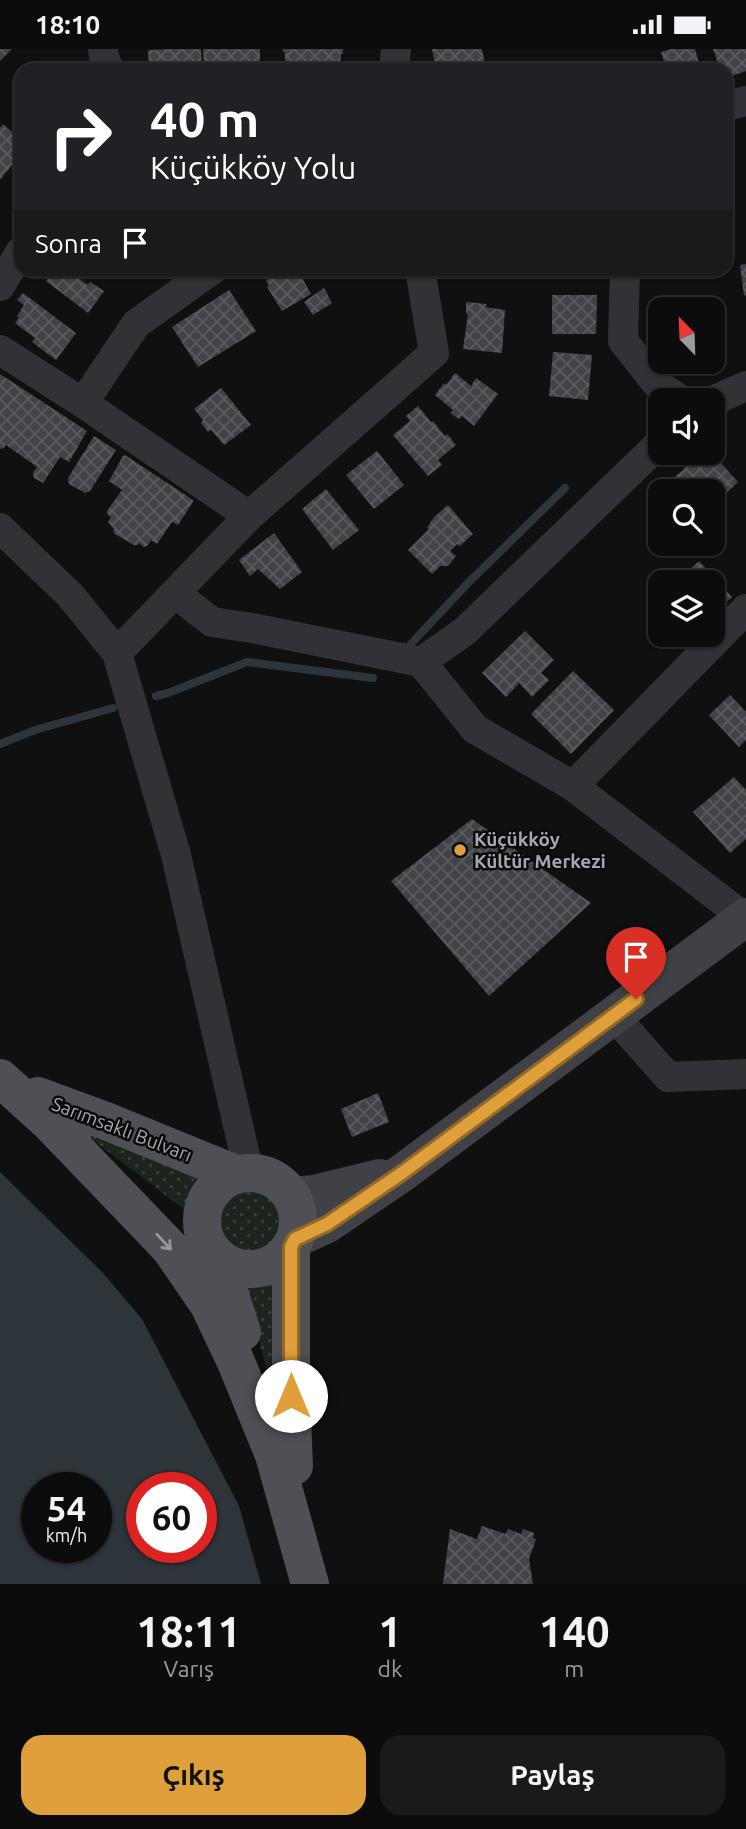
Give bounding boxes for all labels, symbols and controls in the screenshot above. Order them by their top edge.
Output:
text: 18:10 [35,10,100,39]
icon: right [35,91,126,182]
text: 40 m [150,91,259,146]
text: Küçükköy Yolu [150,149,356,185]
icon: arrive [116,224,154,262]
text: Sonra [35,229,102,258]
north arrow [648,297,724,375]
map controls [648,297,725,647]
button: sound [648,388,725,465]
button: search [648,479,725,556]
button: layers [648,570,725,647]
place label: Küçükköy Kültür Merkezi [474,828,606,872]
marker: Küçükköy Kültür Merkezi [452,842,468,858]
pin [606,927,666,999]
icon: arrive [617,938,655,976]
street label: Sarımsaklı Bulvarı [49,1092,195,1166]
one-way arrow [156,1233,172,1251]
position arrow [254,1359,328,1433]
speed limit sign: 60 [126,1472,217,1563]
text: 54 [47,1488,86,1528]
text: km/h [46,1525,87,1545]
text: 18:11 [136,1608,241,1655]
text: 1 [378,1608,402,1655]
text: 140 [539,1608,610,1655]
text: Varış [164,1656,214,1681]
text: dk [377,1656,403,1681]
text: m [564,1656,584,1681]
button: Çıkış [21,1735,366,1815]
button: Paylaş [380,1735,725,1815]

